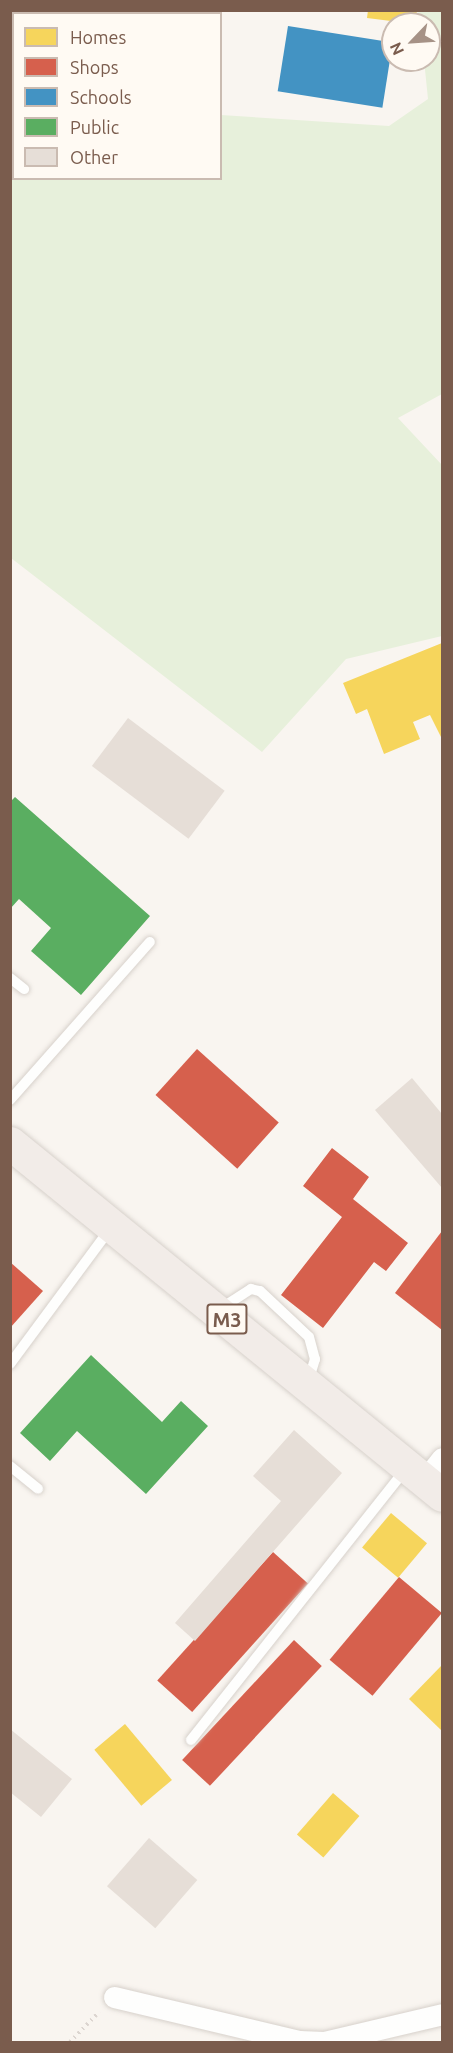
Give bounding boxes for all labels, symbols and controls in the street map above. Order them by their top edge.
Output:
legend [12,12,222,180]
north arrow [381,12,441,72]
text: Homes [70,27,126,47]
text: N [386,40,407,58]
text: Shops [70,57,119,77]
text: Schools [70,87,132,107]
text: Public [70,117,119,137]
text: Other [70,147,118,167]
road number: M3 [206,1302,248,1336]

